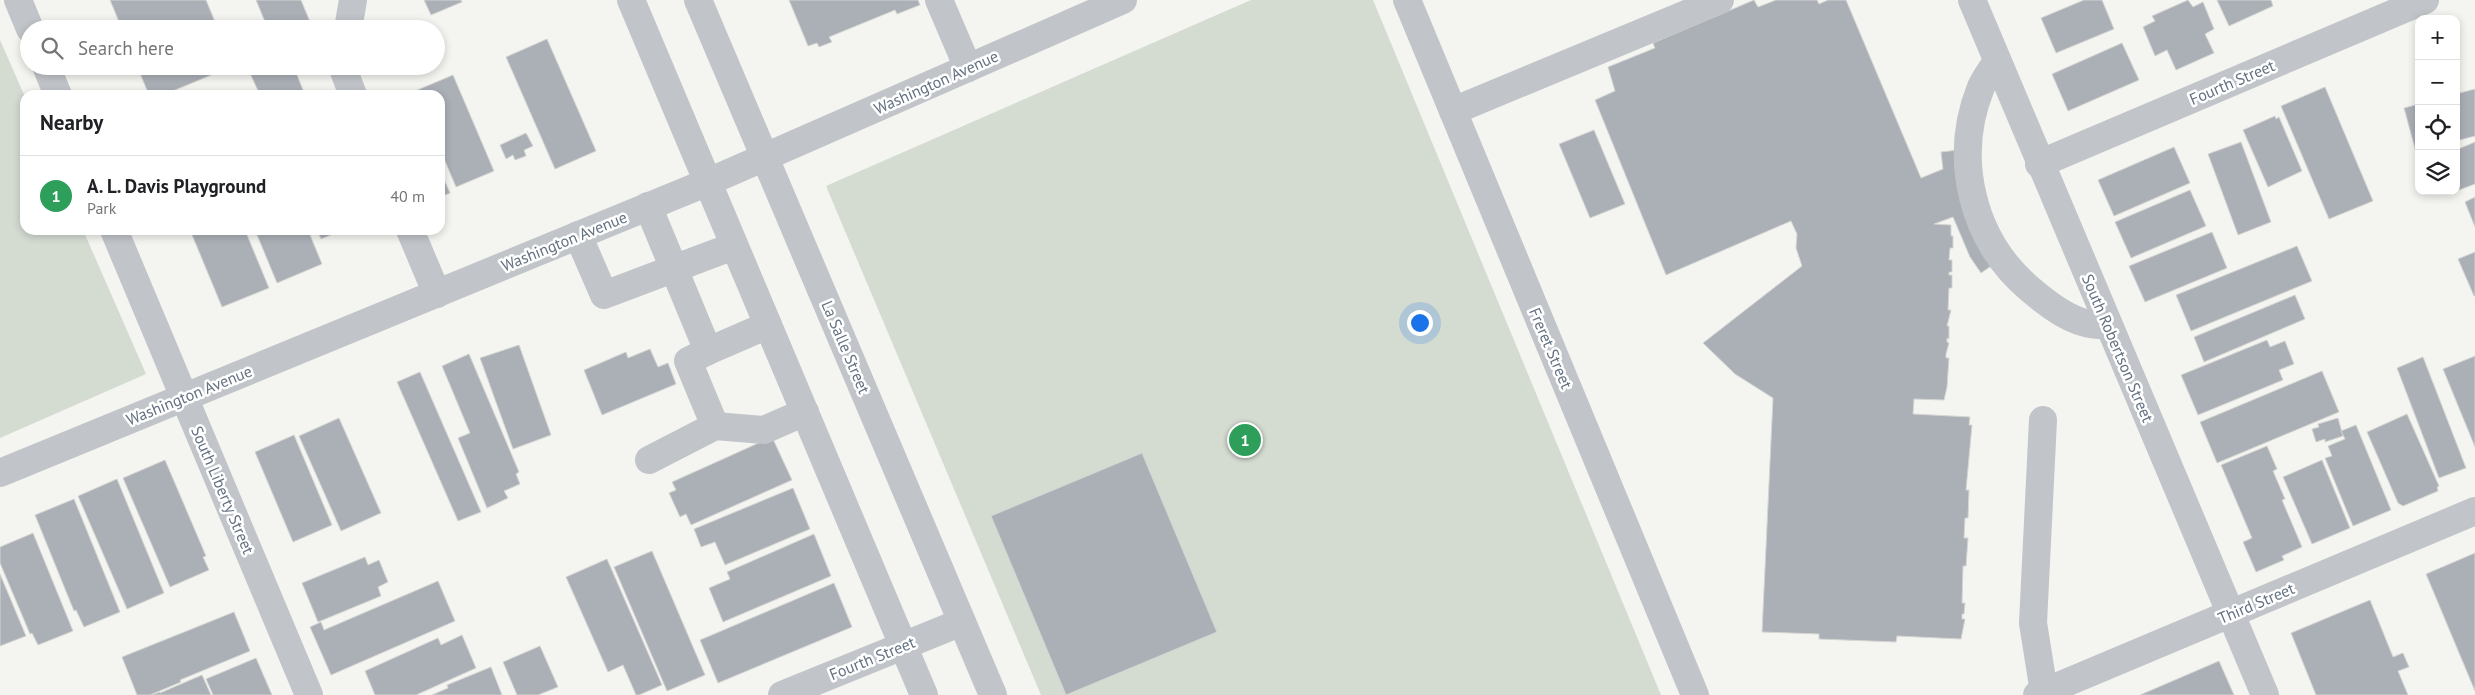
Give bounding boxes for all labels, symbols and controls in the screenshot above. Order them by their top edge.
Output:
map controls [2415,15,2460,195]
button: + [2415,15,2460,60]
search box [20,20,445,75]
icon: search [38,34,66,62]
text: Search here [78,36,174,60]
street label: Washington Avenue [871,46,1001,118]
street label: Fourth Street [2186,55,2278,109]
button: − [2415,60,2460,105]
button: locate [2415,105,2460,150]
text: Nearby [40,109,103,136]
button: layers [2415,150,2460,195]
text: A. L. Davis Playground [87,174,266,198]
text: 1 [51,186,61,206]
text: 40 m [390,186,425,206]
text: Park [87,198,116,218]
street label: Washington Avenue [498,207,630,275]
street label: South Robertson Street [2078,271,2158,426]
street label: La Salle Street [817,297,875,397]
street label: Freret Street [1525,305,1577,392]
your location [1407,310,1433,336]
street label: Washington Avenue [123,361,255,429]
pin: 1 [1229,421,1261,459]
street label: South Liberty Street [187,423,259,557]
street label: Third Street [2215,578,2298,628]
street label: Fourth Street [826,632,918,684]

